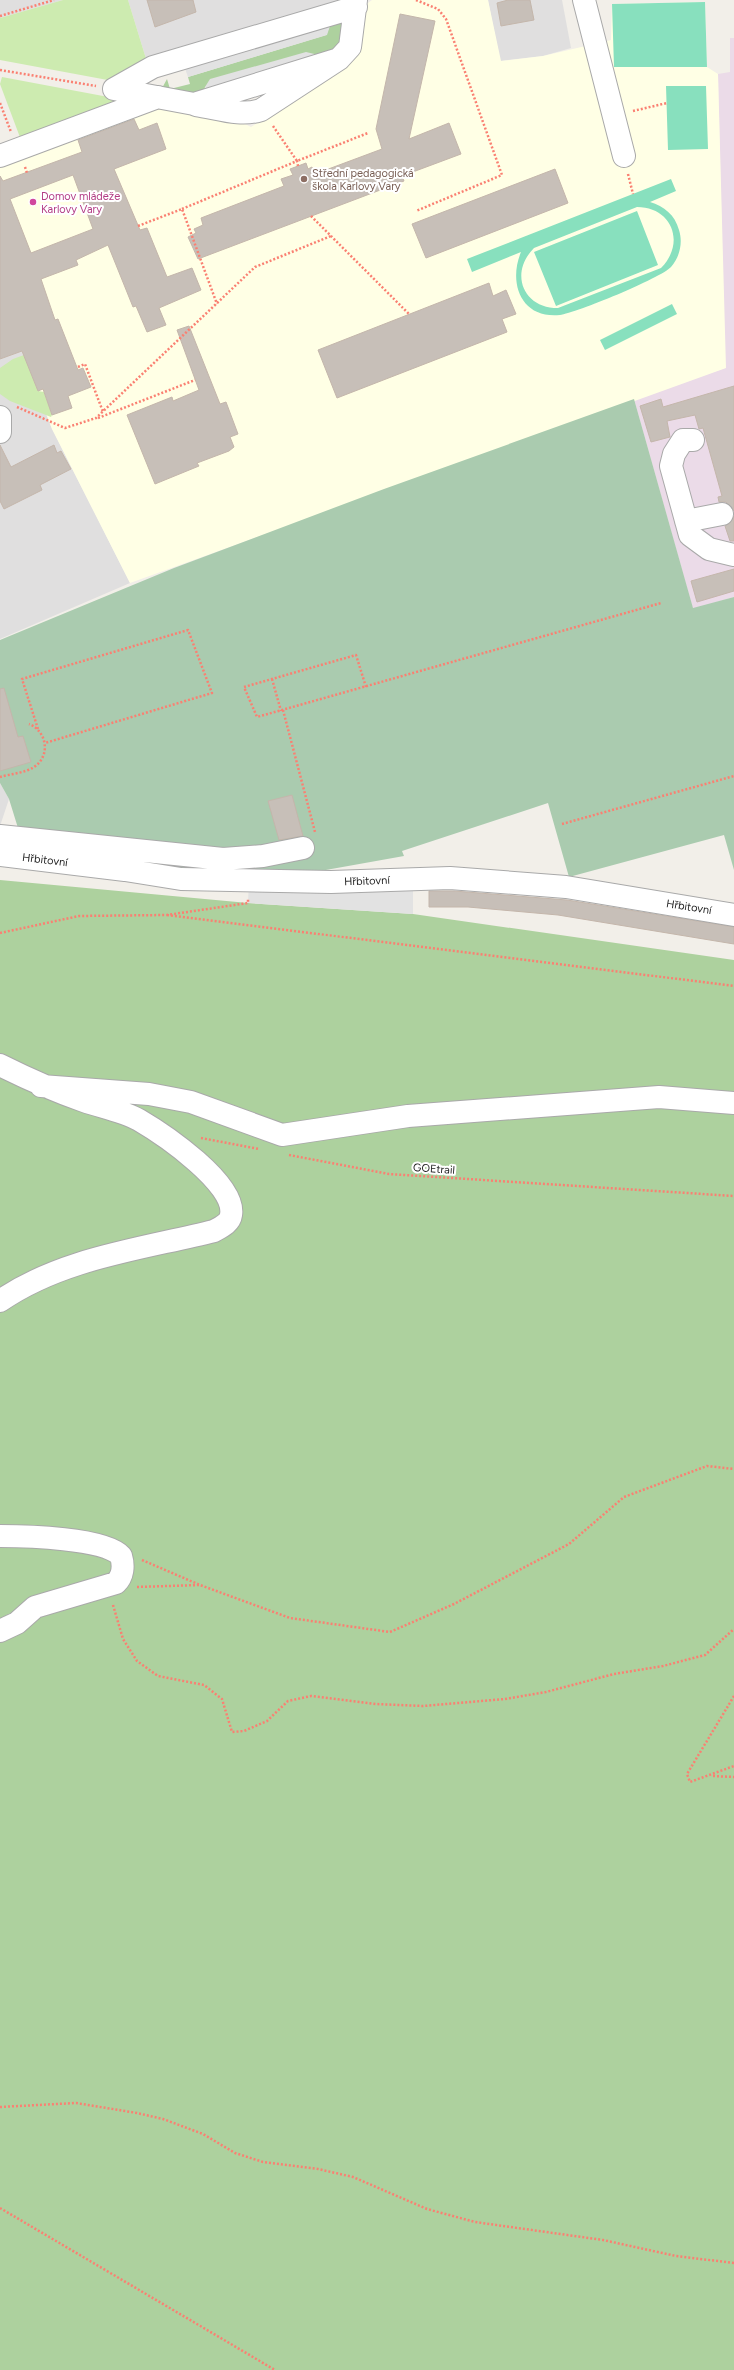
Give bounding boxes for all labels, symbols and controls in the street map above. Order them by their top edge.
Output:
place label: Střední pedagogická škola Karlovy Vary [312,167,414,193]
marker: Střední pedagogická škola Karlovy Vary [299,174,309,184]
place label: Domov mládeže Karlovy Vary [41,190,120,216]
marker: Domov mládeže Karlovy Vary [28,197,38,207]
street label: Hřbitovní [21,851,69,869]
street label: Hřbitovní [344,874,391,888]
street label: Hřbitovní [665,897,713,917]
street label: GOEtrail [413,1161,455,1177]

